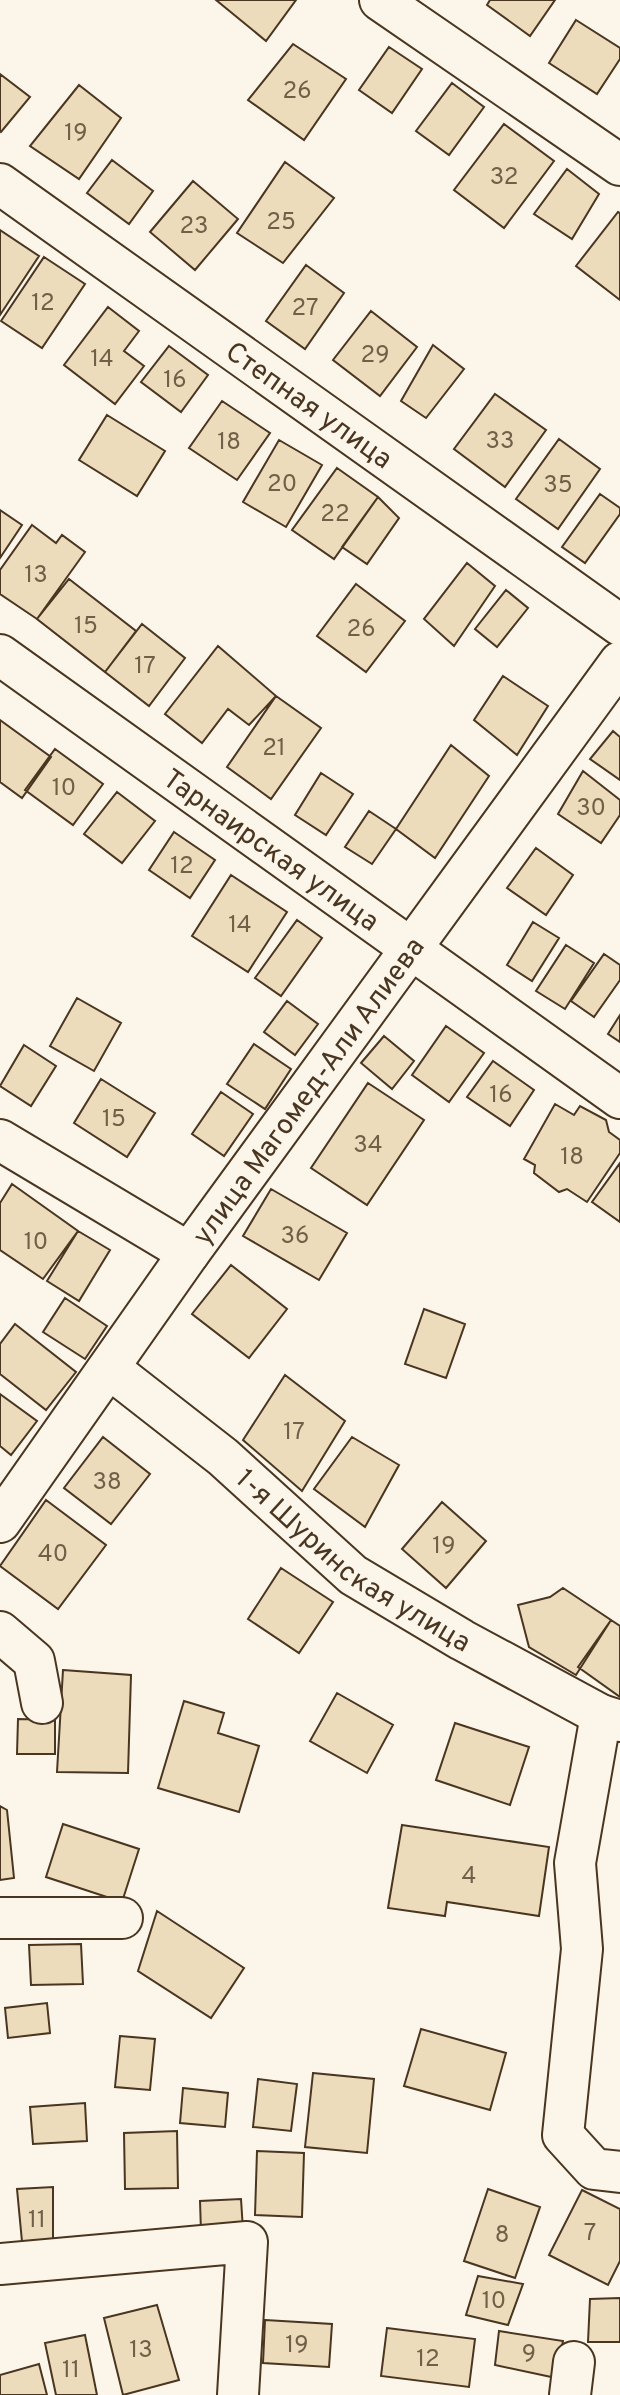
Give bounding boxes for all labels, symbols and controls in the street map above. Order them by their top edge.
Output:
house number: 26 [282,77,312,107]
house number: 19 [64,119,88,149]
house number: 32 [490,163,518,193]
house number: 25 [266,208,296,238]
house number: 23 [179,212,209,242]
house number: 12 [31,289,55,319]
house number: 27 [292,294,318,324]
street label: Степная улица [217,335,399,478]
house number: 29 [360,341,390,371]
house number: 14 [90,345,114,375]
house number: 16 [163,366,187,396]
house number: 33 [486,427,514,457]
house number: 18 [217,428,241,458]
house number: 20 [267,470,297,500]
house number: 35 [543,471,573,501]
house number: 22 [320,500,350,530]
house number: 13 [24,561,48,591]
house number: 15 [74,612,98,642]
house number: 26 [346,615,376,645]
house number: 17 [134,652,156,682]
house number: 21 [262,734,286,764]
street label: Тарнаирская улица [155,762,385,941]
house number: 10 [52,774,76,804]
house number: 30 [576,794,606,824]
house number: 12 [170,852,194,882]
house number: 14 [228,911,252,941]
street label: улица Магомед-Али Алиева [186,931,434,1253]
house number: 16 [489,1081,513,1111]
house number: 15 [102,1105,126,1135]
house number: 34 [353,1131,383,1161]
house number: 18 [560,1143,584,1173]
house number: 36 [281,1222,309,1252]
house number: 10 [24,1228,48,1258]
house number: 17 [283,1418,305,1448]
street label: 1-я Шуринская улица [227,1462,476,1662]
house number: 38 [92,1468,122,1498]
house number: 19 [432,1532,456,1562]
house number: 40 [38,1540,68,1570]
house number: 4 [462,1862,476,1892]
house number: 11 [28,2206,46,2236]
house number: 7 [584,2219,596,2249]
house number: 8 [495,2221,509,2251]
house number: 10 [482,2287,506,2317]
house number: 19 [285,2331,309,2361]
house number: 13 [129,2336,153,2366]
house number: 9 [522,2340,536,2370]
house number: 12 [416,2345,440,2375]
house number: 11 [62,2356,80,2386]

